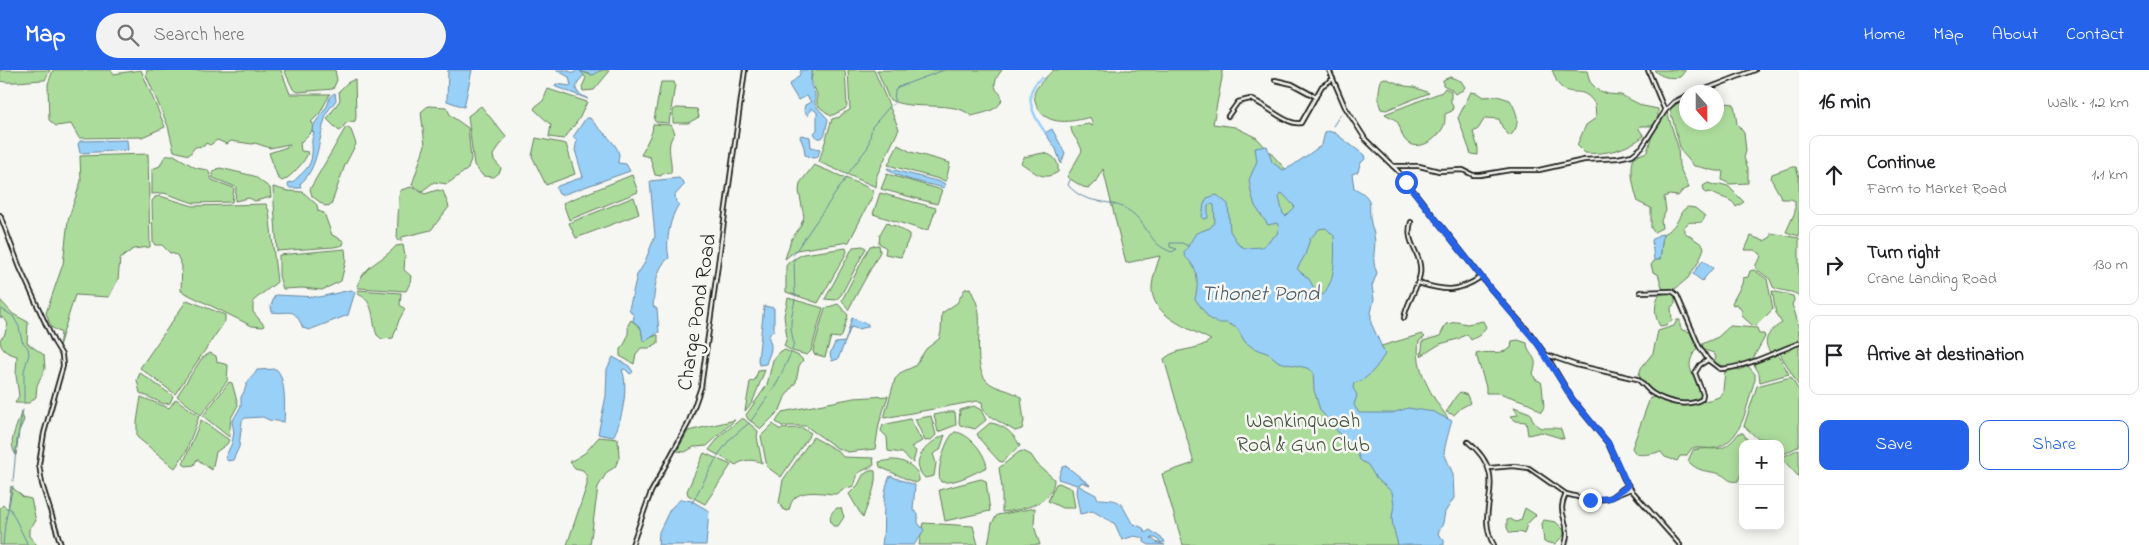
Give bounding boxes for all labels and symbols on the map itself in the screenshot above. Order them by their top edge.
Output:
north arrow [1679,85,1724,130]
route start [1395,171,1418,194]
street label: Charge Pond Road [671,232,727,393]
water label: Tihonet Pond [1201,279,1321,311]
park label: Wankinquoah Rod & Gun Club [1236,407,1370,461]
route end [1579,489,1602,512]

